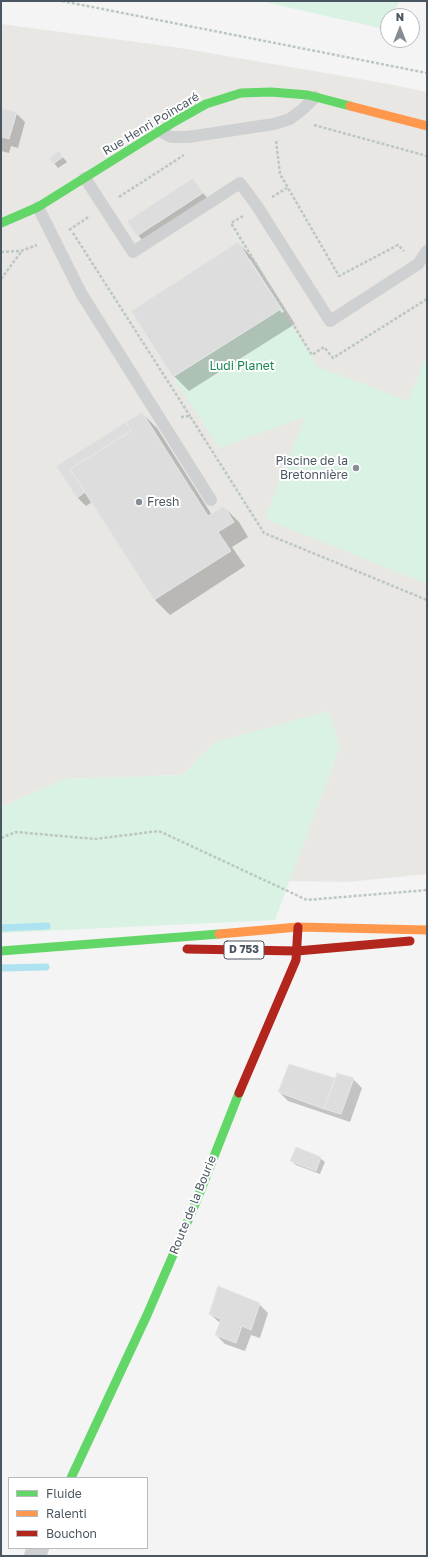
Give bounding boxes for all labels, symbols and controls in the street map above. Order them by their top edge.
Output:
north arrow [380,8,420,48]
text: N [396,10,404,23]
street label: Rue Henri Poincaré [100,90,202,158]
park label: Ludi Planet [209,359,275,373]
place label: Piscine de la Bretonnière [276,454,348,482]
marker: Piscine de la Bretonnière [351,463,361,473]
place label: Fresh [147,495,179,509]
marker: Fresh [134,497,144,507]
road number: D 753 [224,941,264,959]
street label: Route de la Bourie [167,1153,219,1257]
legend [8,1477,148,1549]
text: Fluide [46,1486,82,1501]
text: Ralenti [46,1506,87,1521]
text: Bouchon [46,1526,97,1541]

